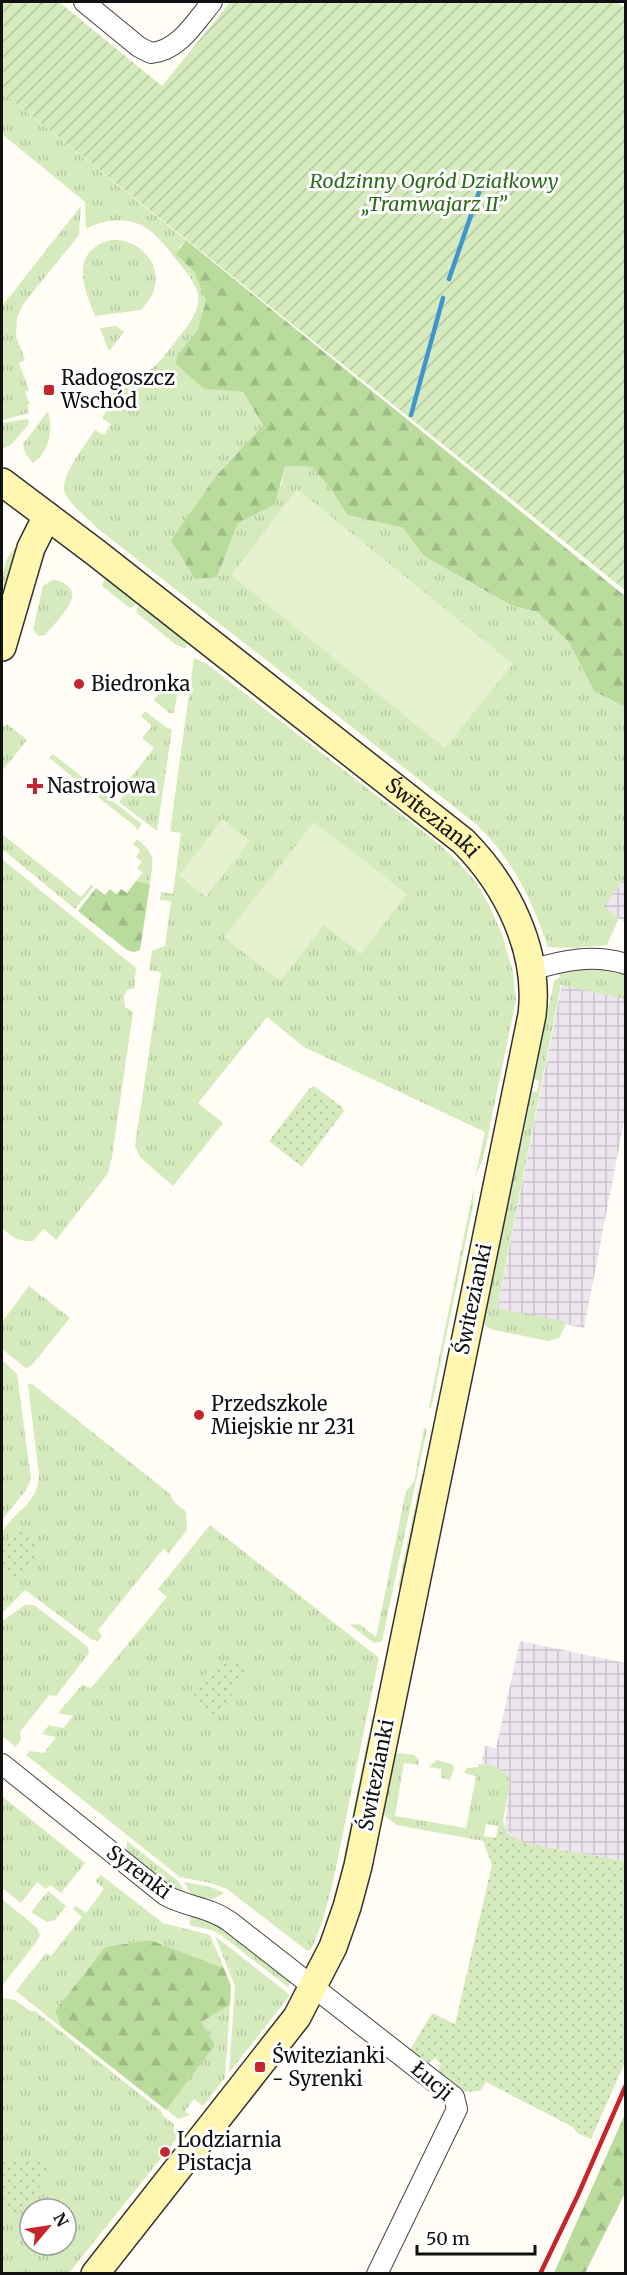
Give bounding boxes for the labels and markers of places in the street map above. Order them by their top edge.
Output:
place label: Radogoszcz Wschód [60,365,175,413]
marker: Radogoszcz Wschód [42,383,56,397]
place label: Biedronka [91,671,191,696]
marker: Biedronka [72,677,86,691]
place label: Nastrojowa [47,773,156,798]
marker: Nastrojowa [28,779,42,793]
place label: Przedszkole Miejskie nr 231 [211,1391,355,1439]
marker: Przedszkole Miejskie nr 231 [192,1408,206,1422]
place label: Świtezianki - Syrenki [272,2042,385,2091]
marker: Świtezianki - Syrenki [253,2060,267,2074]
place label: Lodziarnia Pistacja [177,2127,282,2175]
marker: Lodziarnia Pistacja [158,2145,172,2159]

